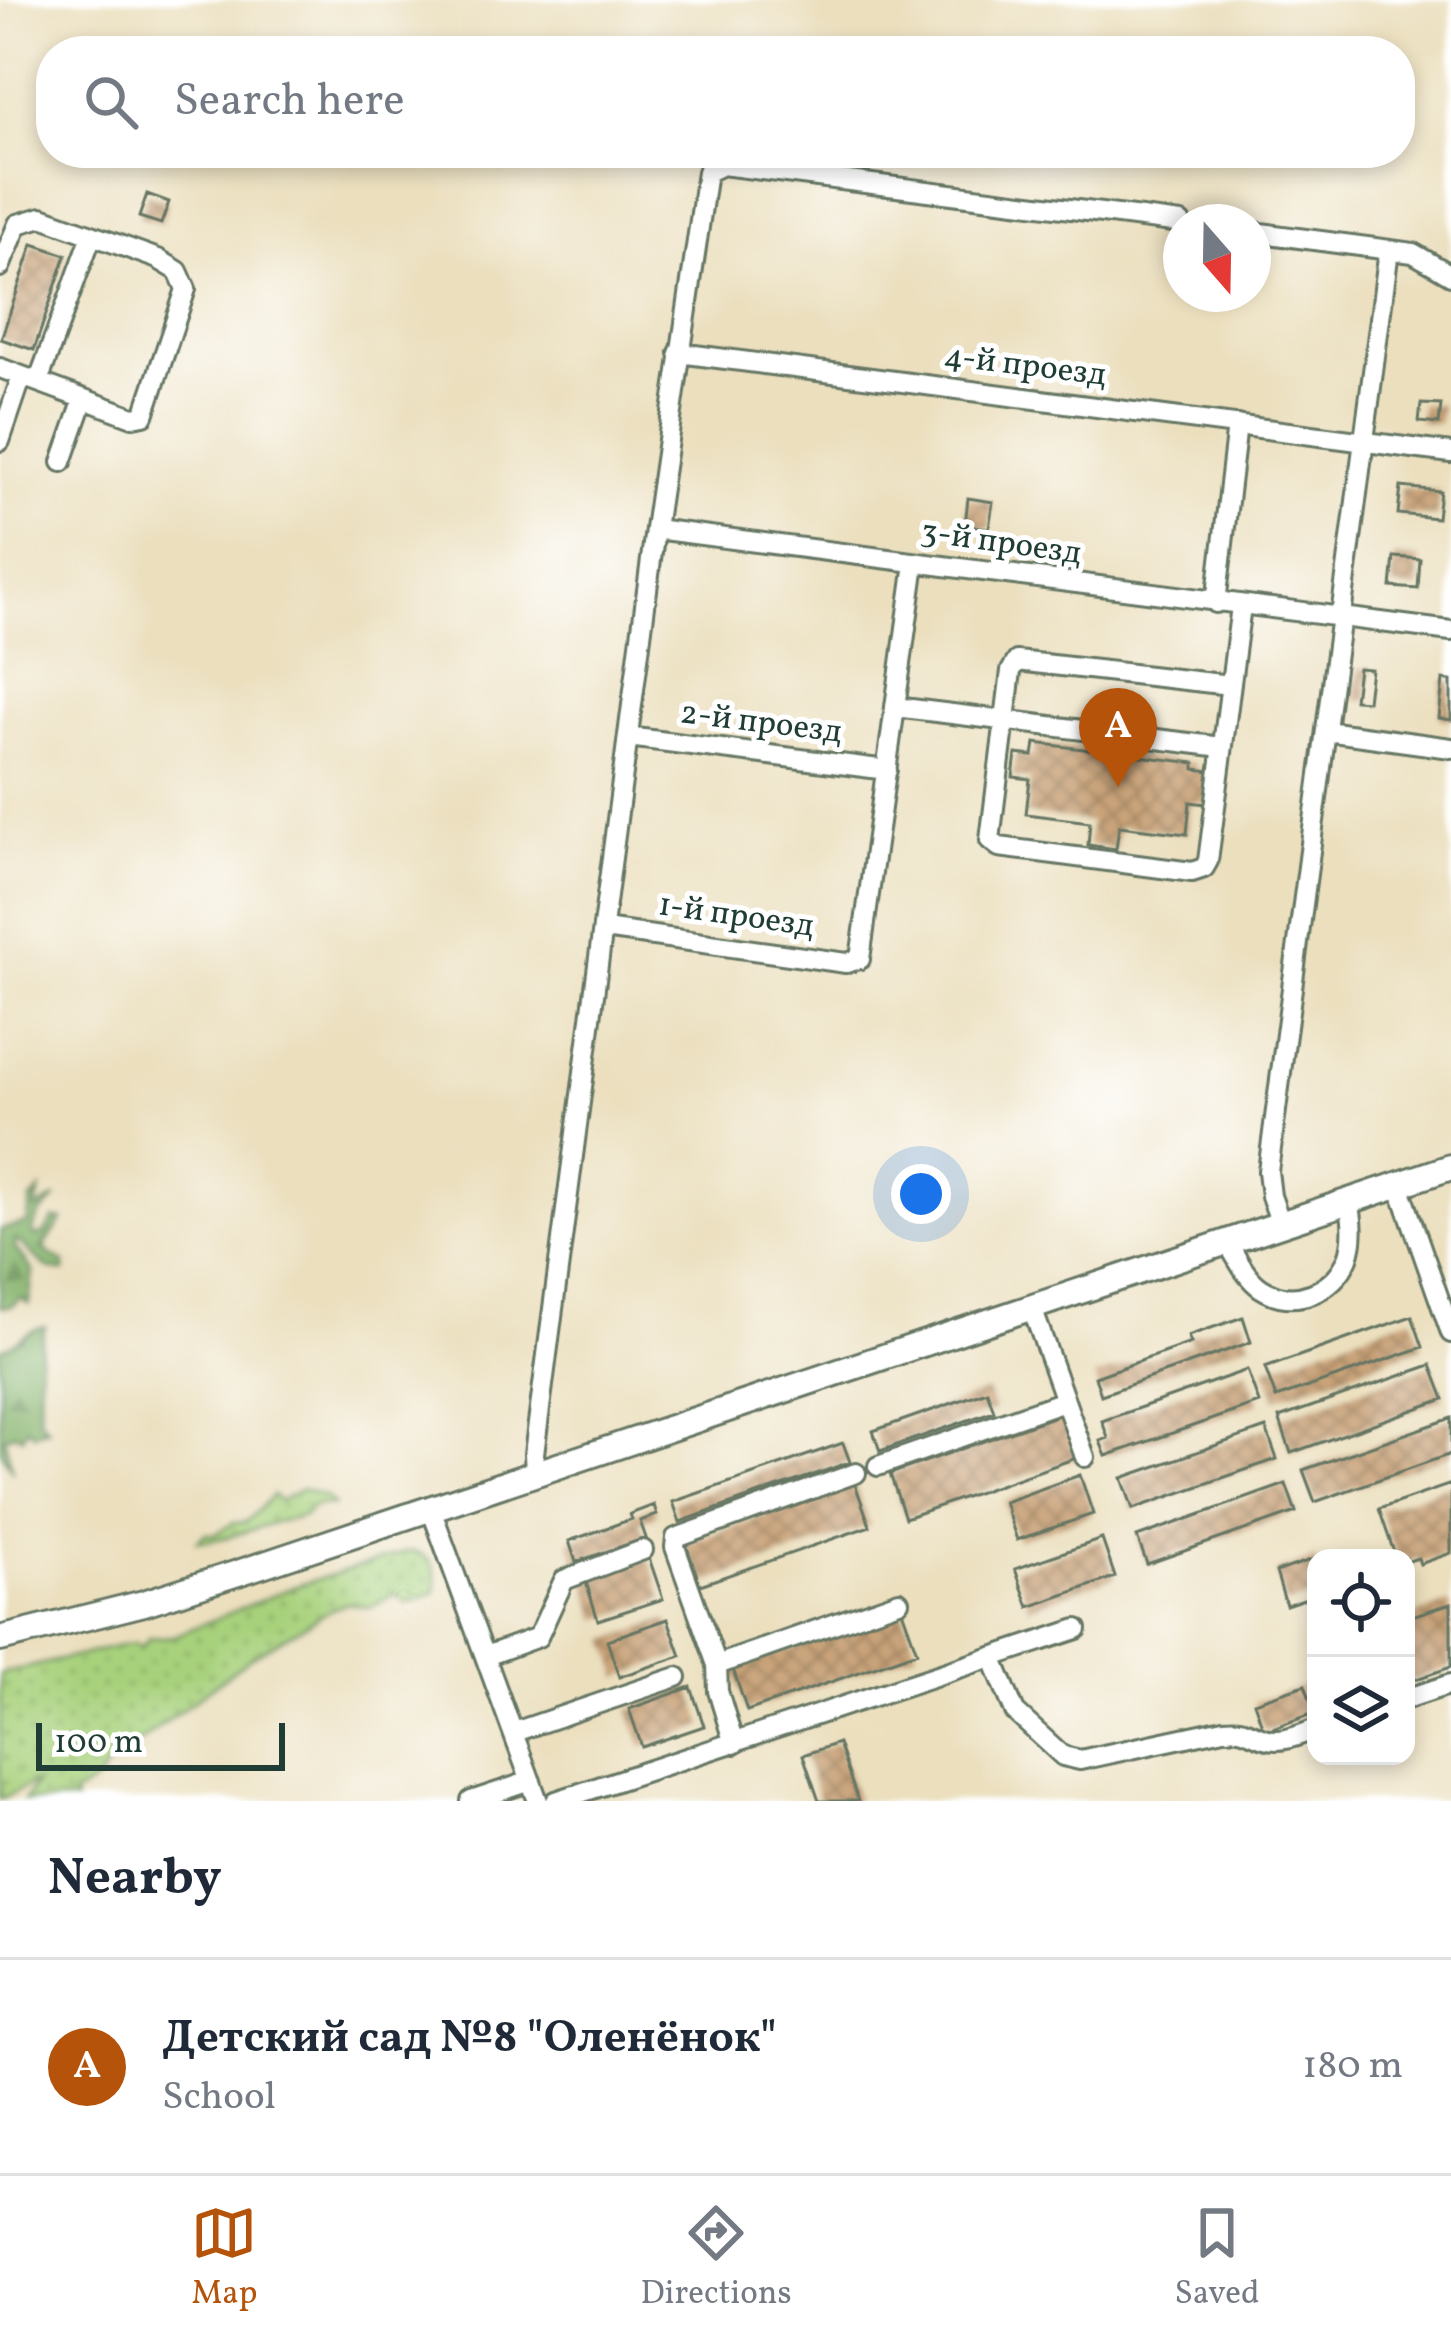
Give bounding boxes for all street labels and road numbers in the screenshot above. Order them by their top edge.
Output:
street label: 4-й проезд [941,334,1109,400]
street label: 3-й проезд [918,510,1085,578]
street label: 2-й проезд [678,691,845,757]
street label: 1-й проезд [655,883,817,951]

